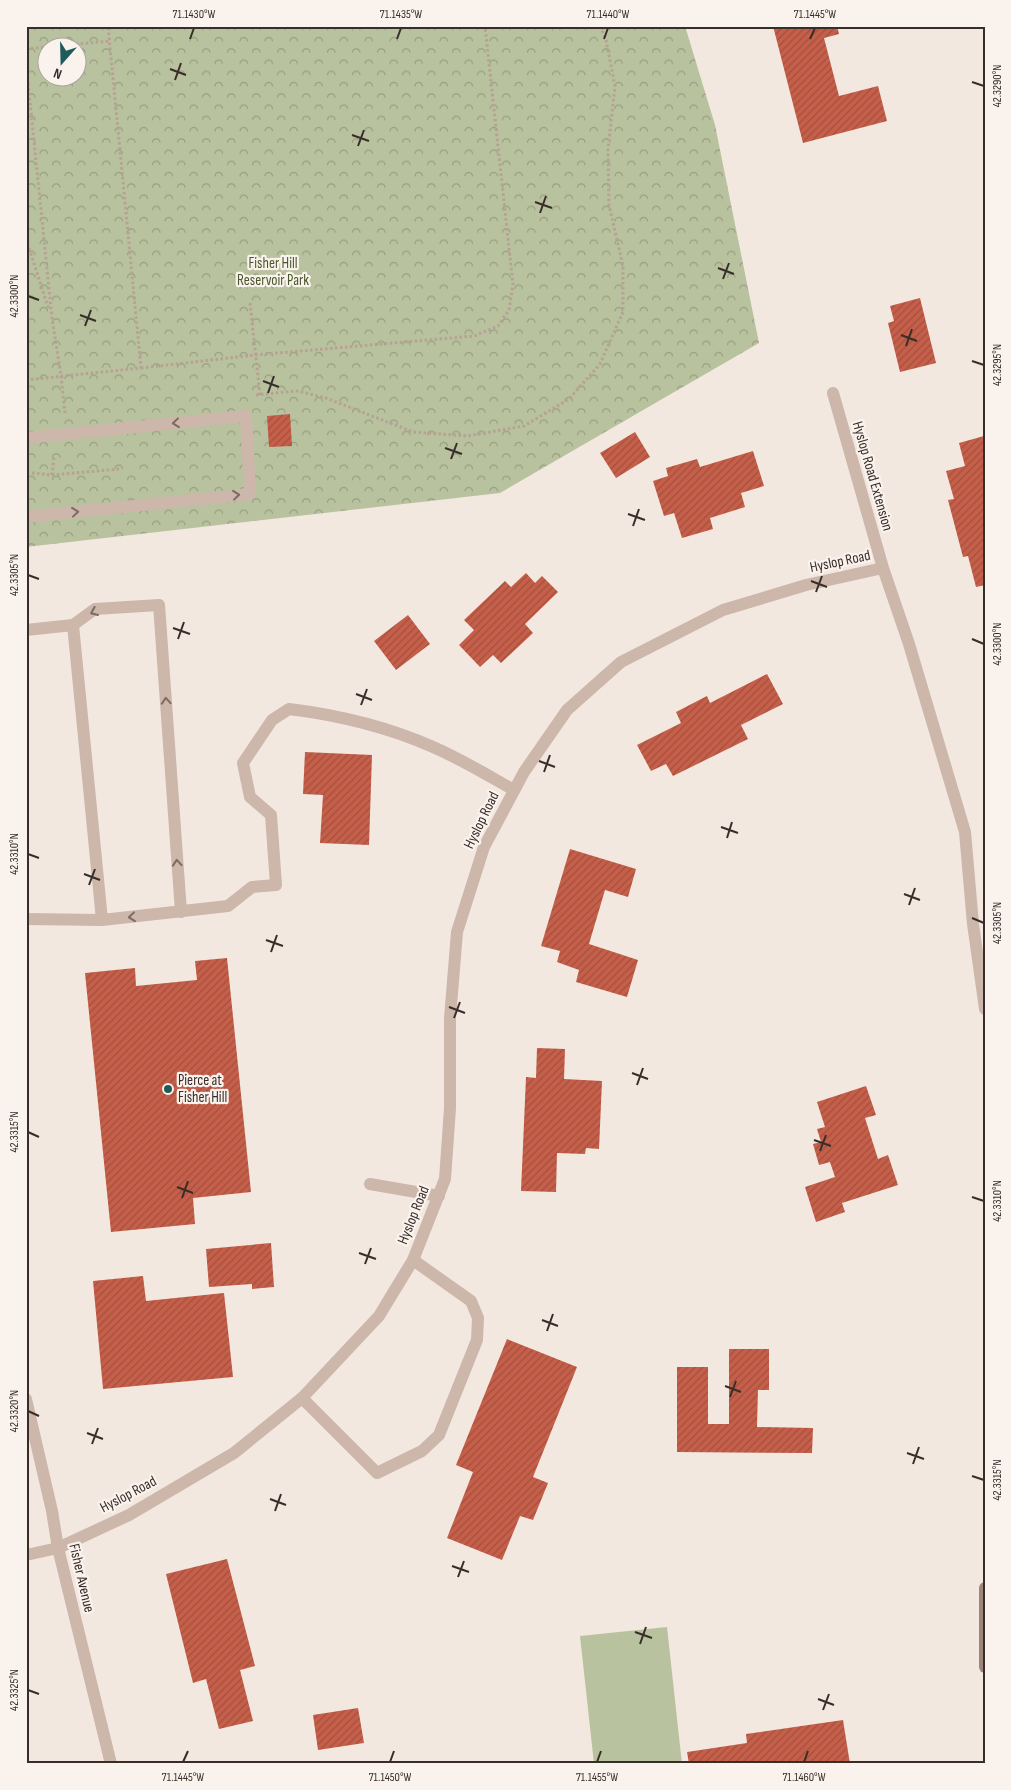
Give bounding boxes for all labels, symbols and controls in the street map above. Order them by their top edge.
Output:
text: 71.1430°W [173,7,216,22]
text: 71.1435°W [380,7,422,22]
text: 71.1440°W [587,7,630,22]
text: 71.1445°W [794,7,836,22]
north arrow [38,38,88,88]
text: N [51,64,64,83]
text: 42.3290°N [990,65,1005,107]
park label: Fisher Hill Reservoir Park [237,254,309,290]
text: 42.3300°N [7,275,22,317]
text: 42.3295°N [990,344,1005,386]
one-way arrow [171,417,179,428]
street label: Hyslop Road Extension [848,419,897,533]
one-way arrow [233,490,241,501]
one-way arrow [71,507,79,518]
street label: Hyslop Road [808,546,872,577]
text: 42.3305°N [7,554,22,596]
one-way arrow [90,605,99,616]
text: 42.3300°N [990,623,1005,665]
one-way arrow [161,697,172,705]
street label: Hyslop Road [459,788,503,852]
text: 42.3310°N [7,833,22,875]
one-way arrow [172,859,183,867]
text: 42.3305°N [990,902,1005,944]
one-way arrow [128,911,136,922]
place label: Pierce at Fisher Hill [178,1071,227,1107]
marker: Pierce at Fisher Hill [162,1083,174,1095]
text: 42.3315°N [7,1111,22,1153]
text: 42.3310°N [990,1180,1005,1222]
street label: Hyslop Road [393,1183,434,1247]
text: 42.3320°N [7,1390,22,1432]
text: 42.3315°N [990,1459,1005,1501]
street label: Hyslop Road [97,1472,160,1517]
street label: Fisher Avenue [64,1542,99,1614]
text: 42.3325°N [7,1669,22,1711]
text: 71.1445°W [162,1770,204,1785]
text: 71.1450°W [369,1770,411,1785]
text: 71.1455°W [576,1770,618,1785]
text: 71.1460°W [783,1770,826,1785]

